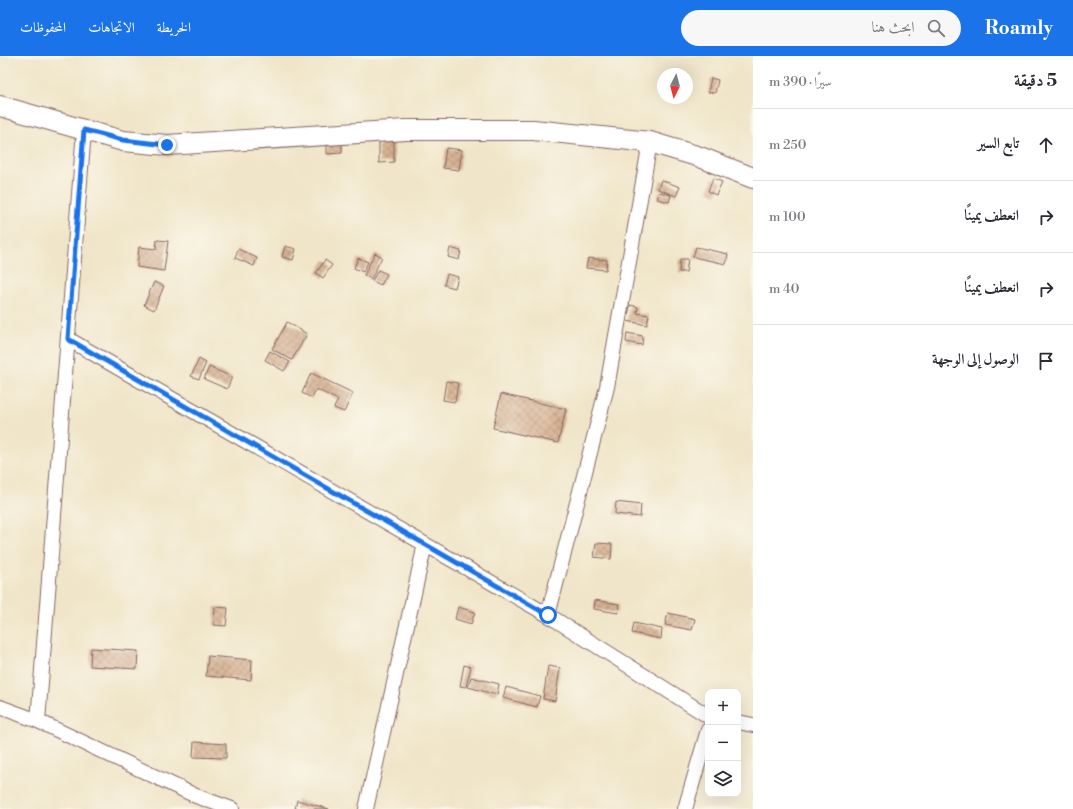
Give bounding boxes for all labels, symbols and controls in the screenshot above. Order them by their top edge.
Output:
search box [681,10,961,46]
text: Roamly [985,16,1053,40]
icon: search [925,17,947,39]
text: ابحث هنا [872,18,915,37]
text: المحفوظات [20,19,66,37]
text: الاتجاهات [88,19,135,37]
text: الخريطة [157,19,191,37]
north arrow [657,68,693,104]
text: 5 دقيقة [1014,70,1057,92]
text: سيرًا · 390 m [769,74,832,90]
text: تابع السير [977,134,1019,153]
icon: ahead [1035,134,1057,156]
route end [158,136,176,154]
text: 250 m [769,137,806,153]
text: انعطف يمينًا [964,206,1019,225]
icon: right [1035,206,1057,228]
text: 100 m [769,209,806,225]
text: انعطف يمينًا [964,278,1019,297]
icon: right [1035,278,1057,300]
text: 40 m [769,281,799,297]
text: الوصول إلى الوجهة [932,350,1019,369]
icon: arrive [1035,350,1057,372]
route start [539,606,557,624]
map controls [705,689,741,797]
button: + [705,689,741,725]
button: − [705,725,741,761]
button: layers [705,761,741,797]

